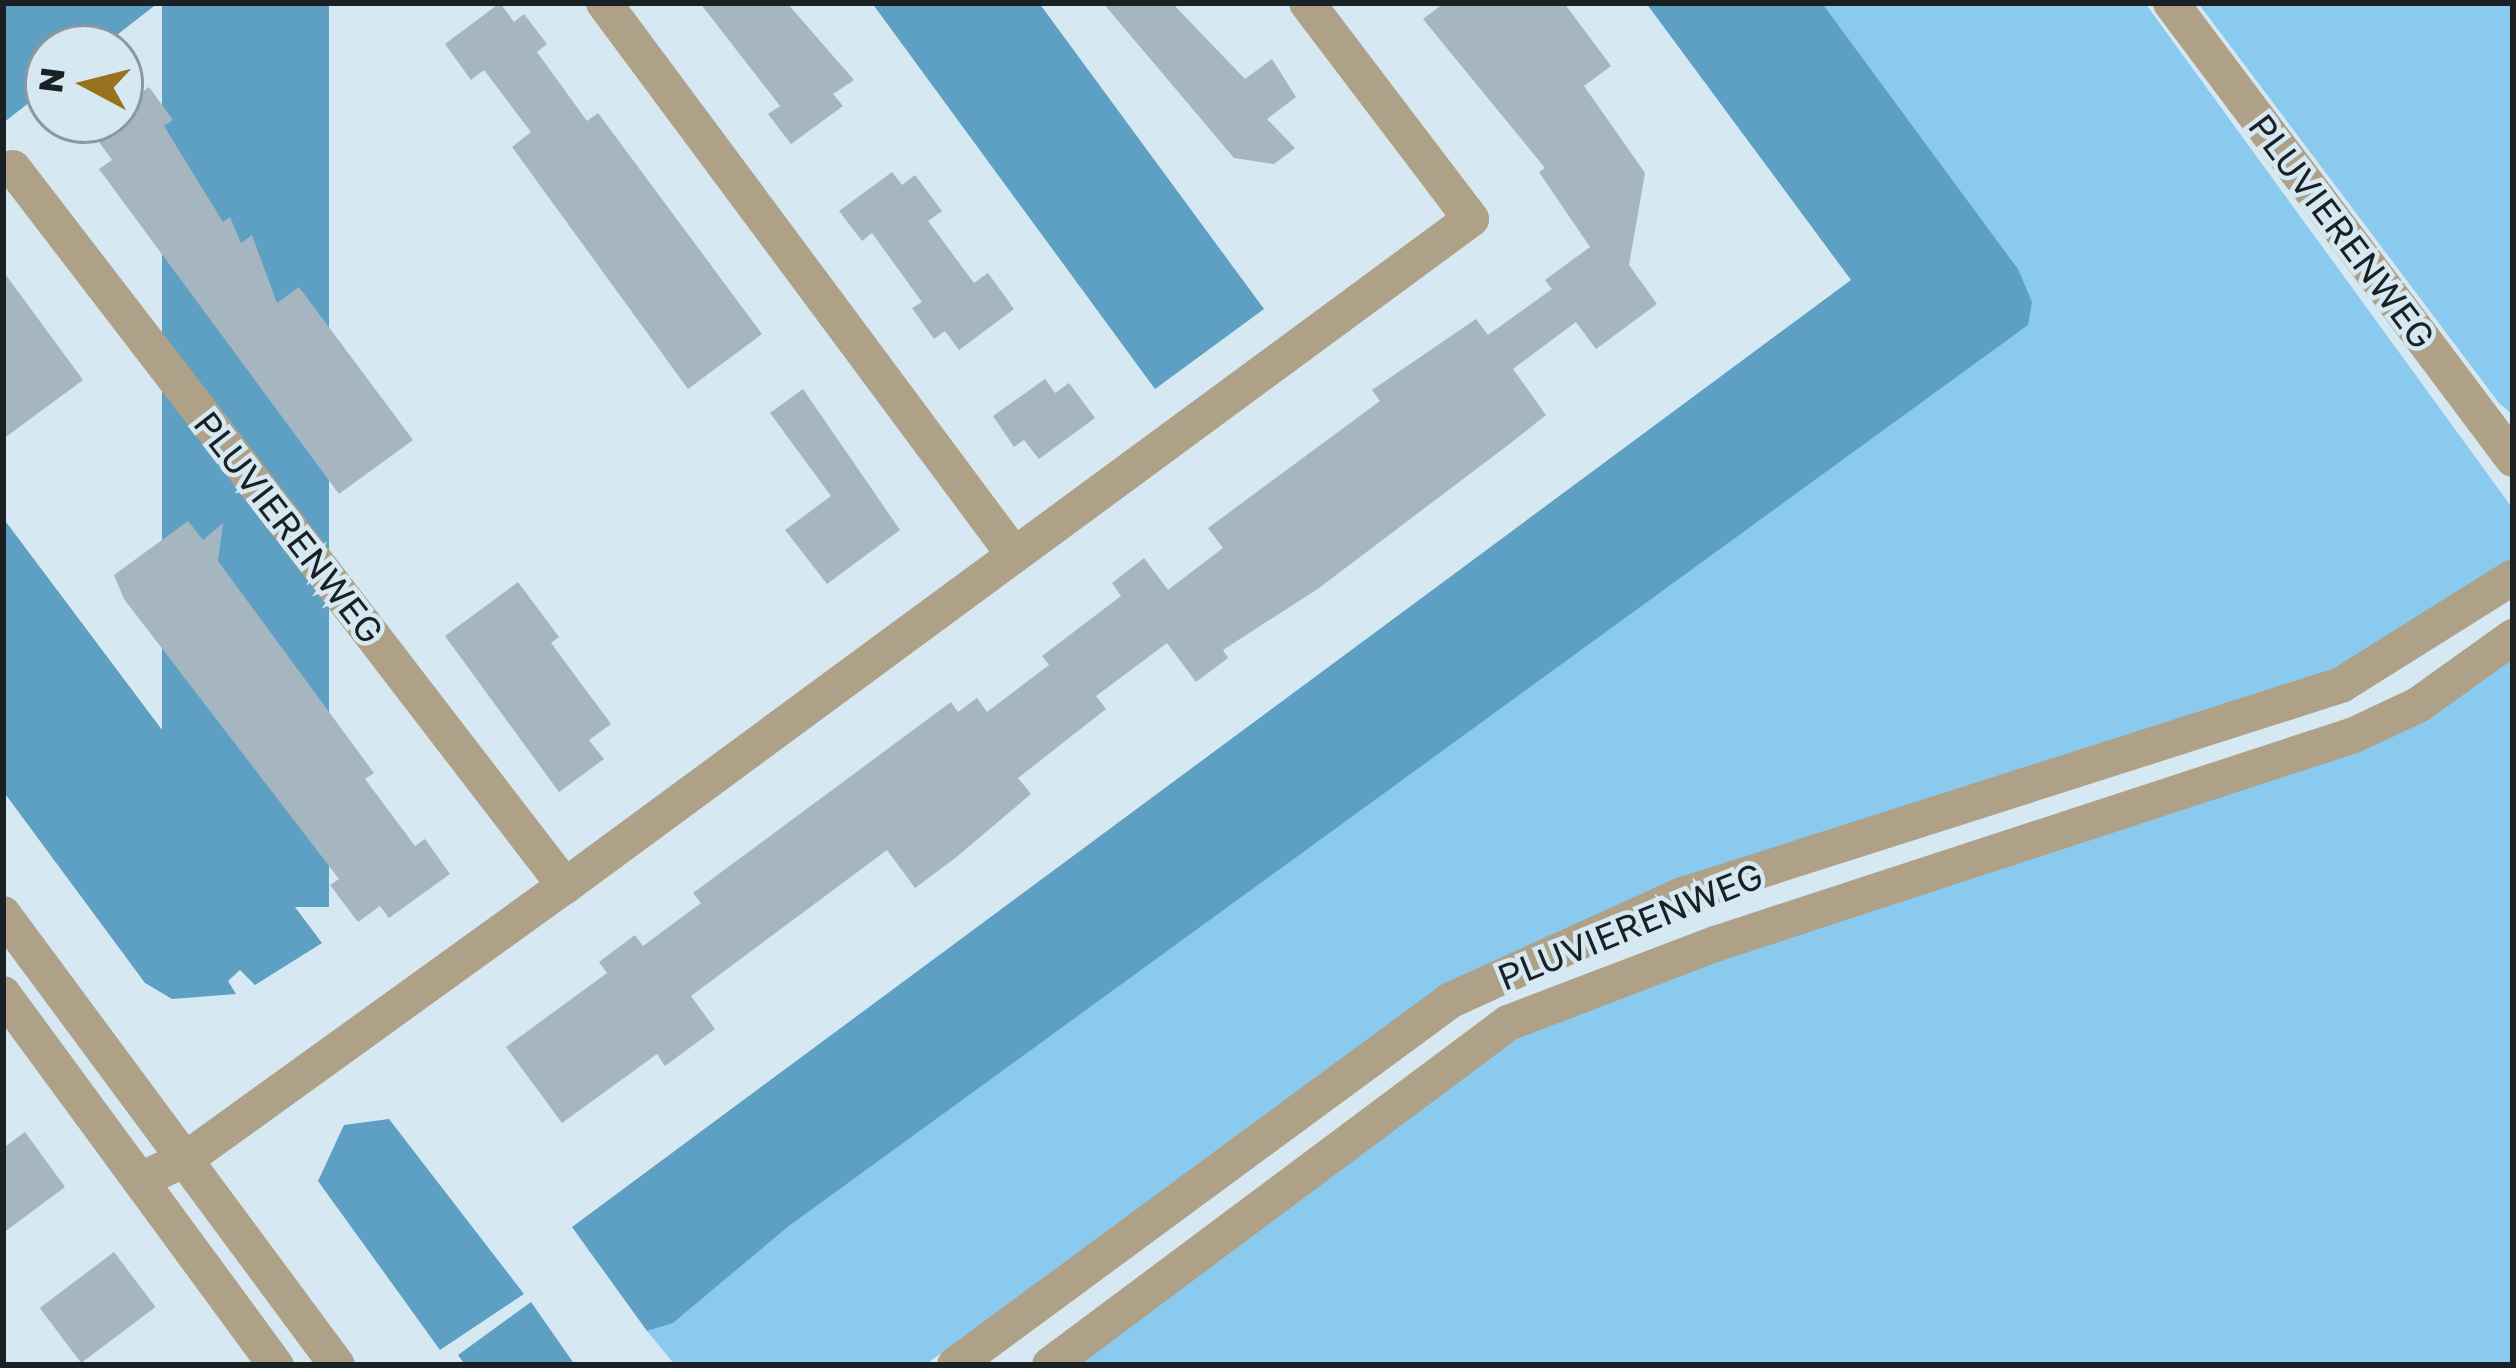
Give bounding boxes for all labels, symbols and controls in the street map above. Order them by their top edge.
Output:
north arrow [24,24,144,144]
text: N [30,65,72,95]
street label: PLUVIERENWEG [2240,105,2444,357]
street label: PLUVIERENWEG [185,403,393,651]
street label: PLUVIERENWEG [1491,853,1769,999]

